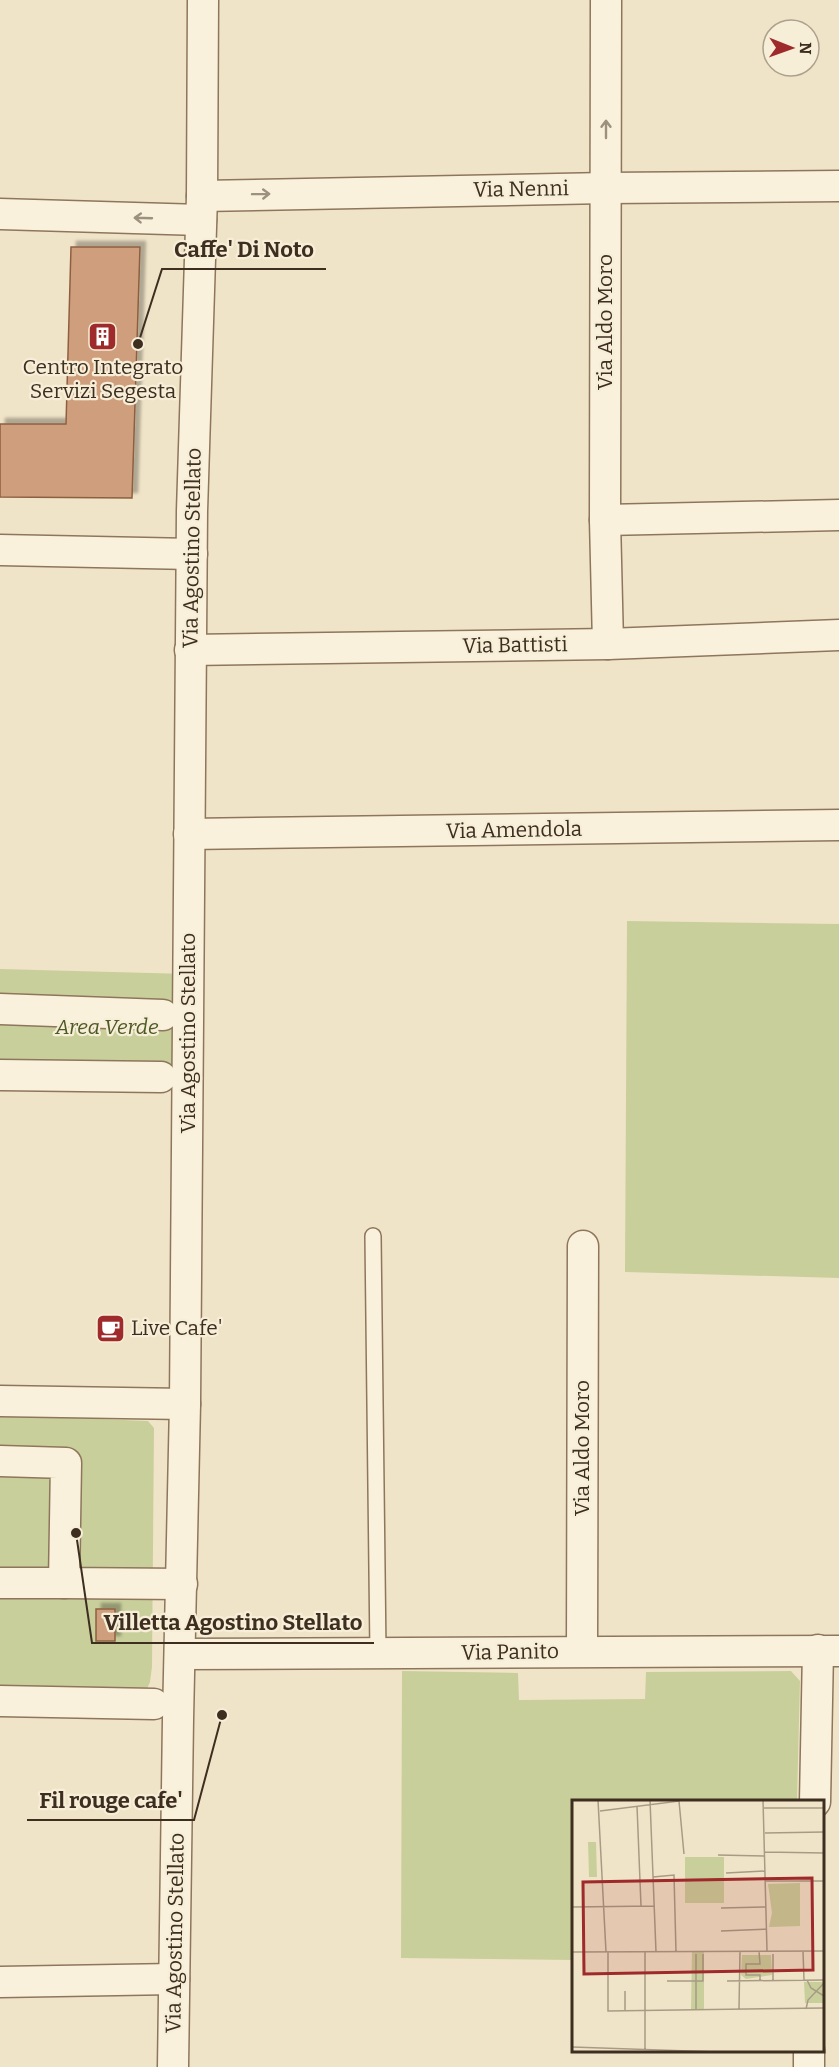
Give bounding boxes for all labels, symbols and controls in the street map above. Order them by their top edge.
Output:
north arrow [761,18,821,78]
text: N [796,42,815,55]
one-way arrow [600,120,612,140]
street label: Via Nenni [473,175,569,203]
one-way arrow [250,188,270,200]
one-way arrow [133,212,153,224]
callout: Caffe' Di Noto [162,229,326,269]
text: Caffe' Di Noto [174,236,314,263]
street label: Via Aldo Moro [592,254,618,390]
building icon: Centro Integrato Servizi Segesta [87,320,119,352]
place label: Centro Integrato Servizi Segesta [23,354,183,404]
street label: Via Agostino Stellato [177,448,207,648]
street label: Via Battisti [462,631,568,659]
street label: Via Amendola [446,816,583,844]
street label: Via Agostino Stellato [175,933,201,1133]
park label: Area Verde [54,1014,159,1040]
cafe icon: Live Cafe' [94,1312,126,1344]
place label: Live Cafe' [131,1315,223,1341]
street label: Via Aldo Moro [569,1380,595,1516]
callout: Villetta Agostino Stellato [92,1603,374,1643]
text: Villetta Agostino Stellato [104,1609,363,1636]
street label: Via Panito [461,1638,559,1666]
callout: Fil rouge cafe' [27,1780,194,1820]
text: Fil rouge cafe' [39,1787,183,1814]
inset map [572,1800,824,2052]
street label: Via Agostino Stellato [160,1833,190,2033]

